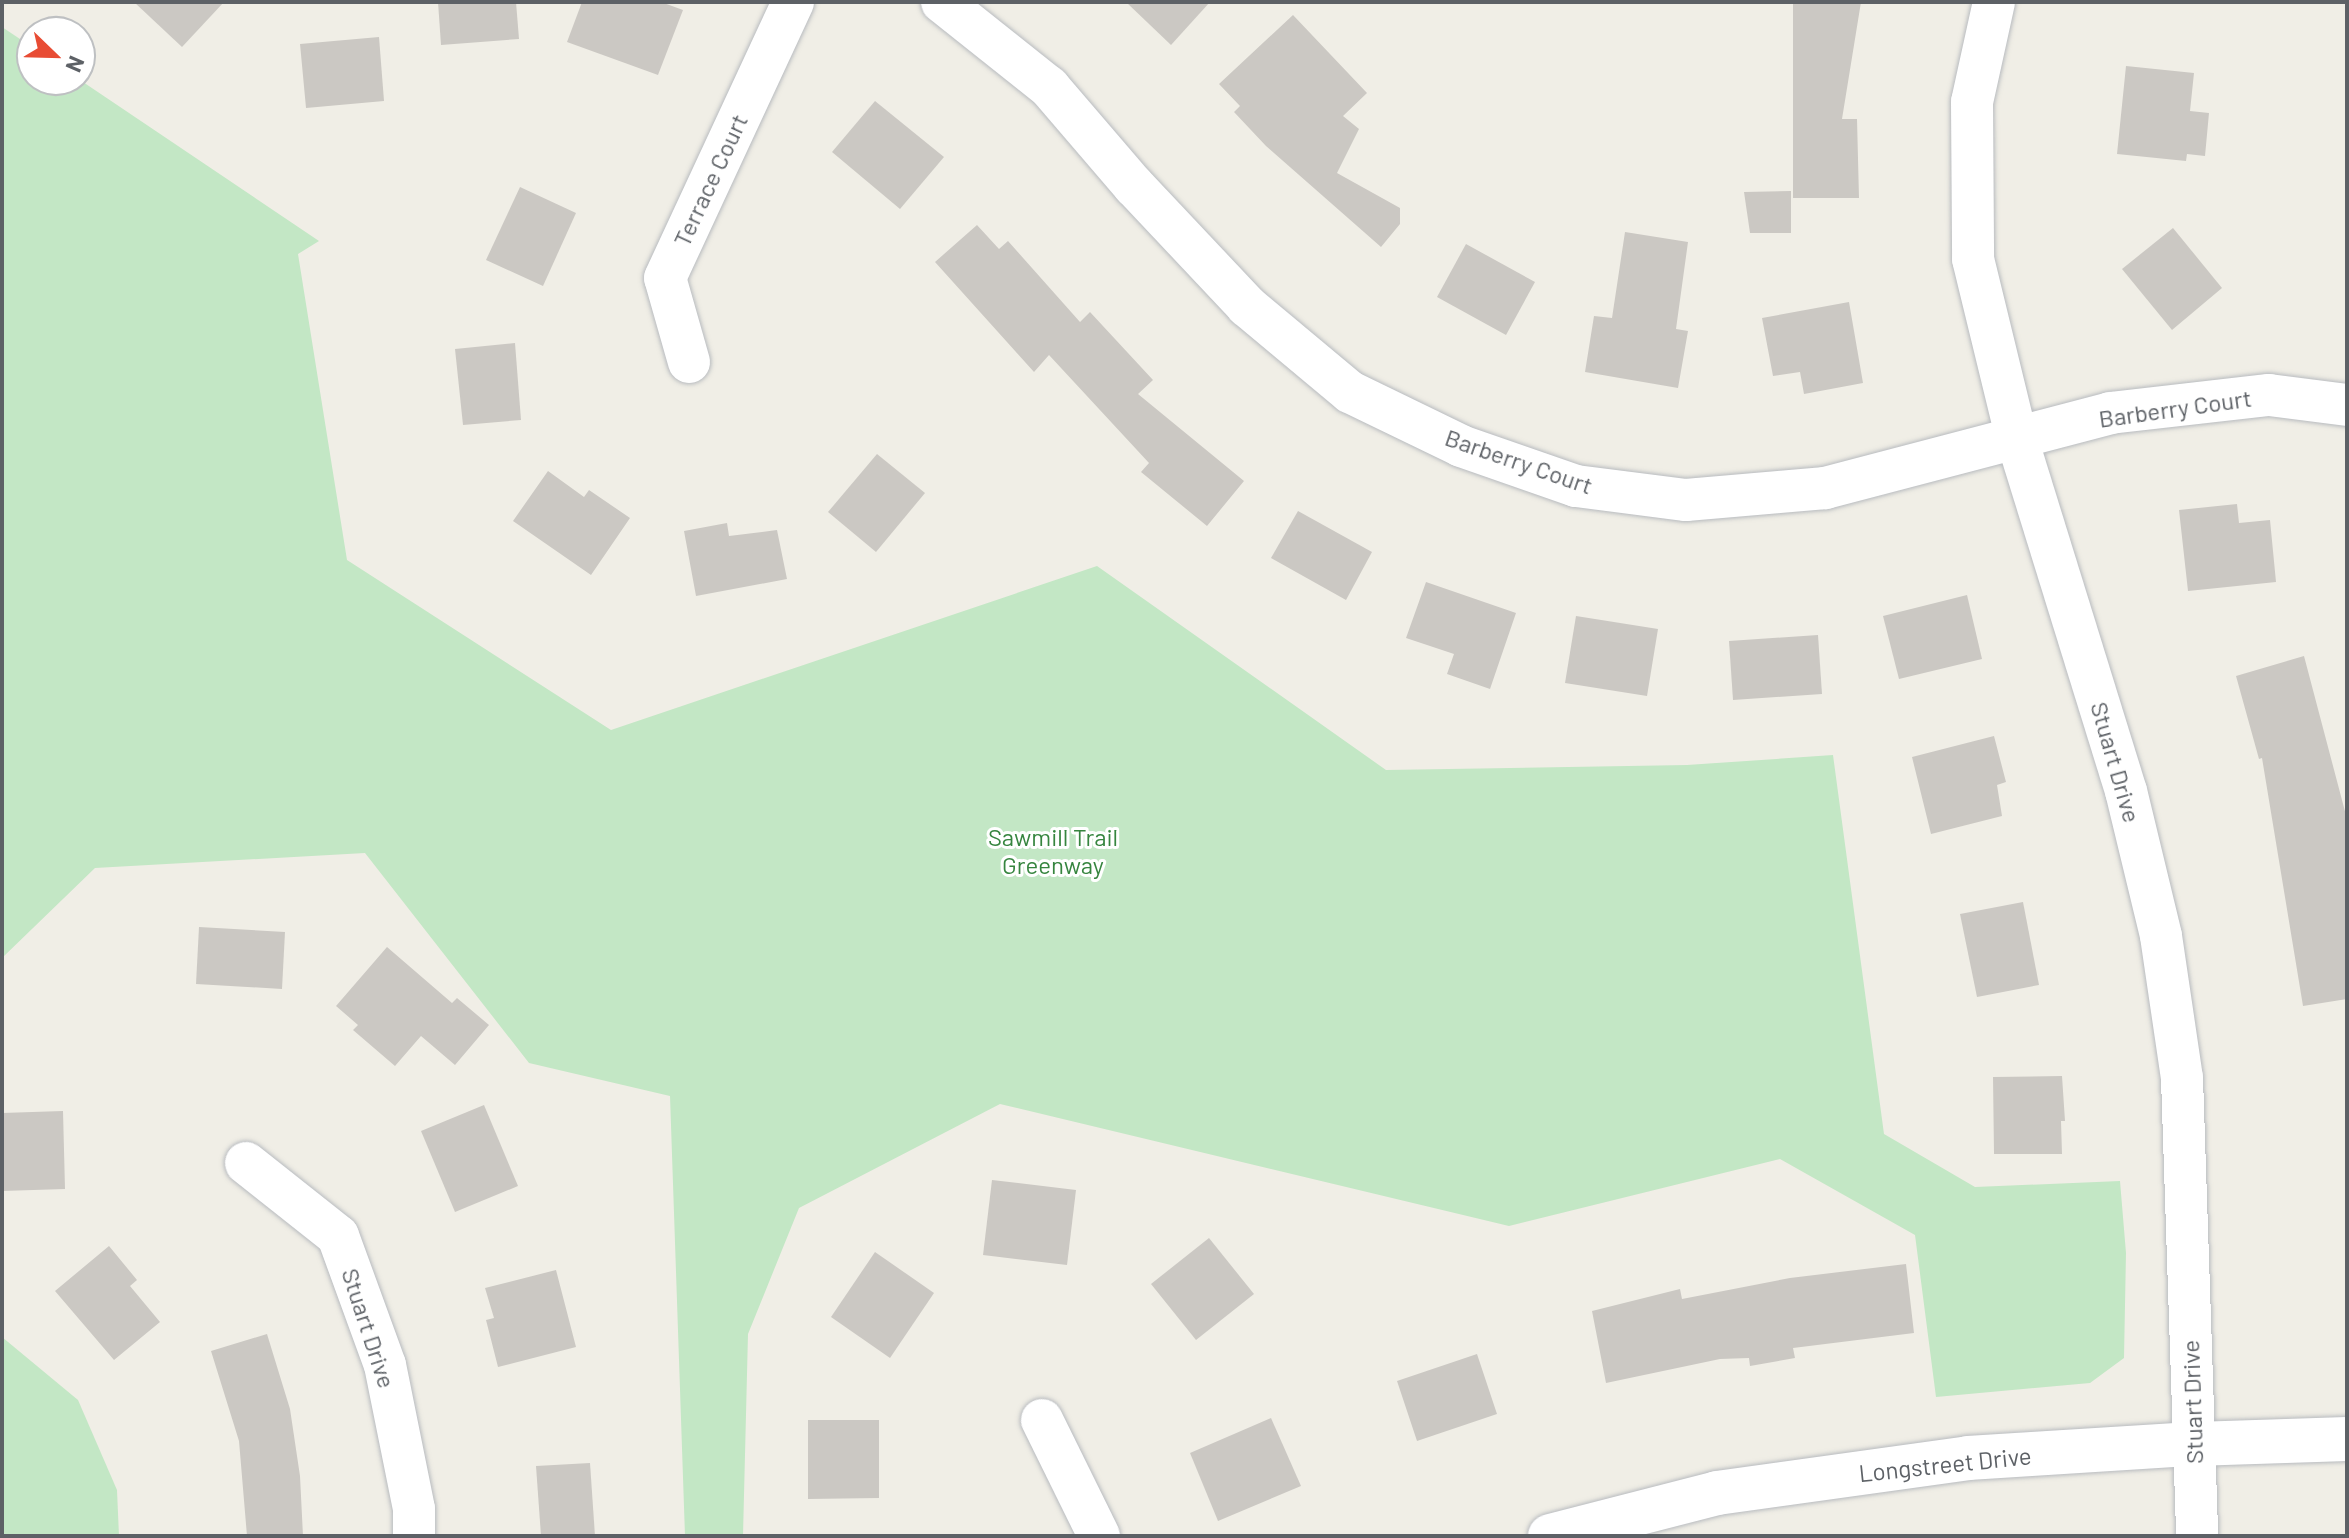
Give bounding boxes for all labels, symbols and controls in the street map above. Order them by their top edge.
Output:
north arrow [16,16,96,96]
text: N [61,53,91,76]
street label: Terrace Court [667,109,753,251]
street label: Barberry Court [2097,383,2253,433]
street label: Barberry Court [1442,422,1596,500]
street label: Stuart Drive [2085,698,2147,826]
park label: Sawmill Trail Greenway [988,823,1118,879]
street label: Stuart Drive [336,1265,402,1391]
street label: Stuart Drive [2175,1340,2209,1464]
street label: Longstreet Drive [1857,1441,2033,1487]

